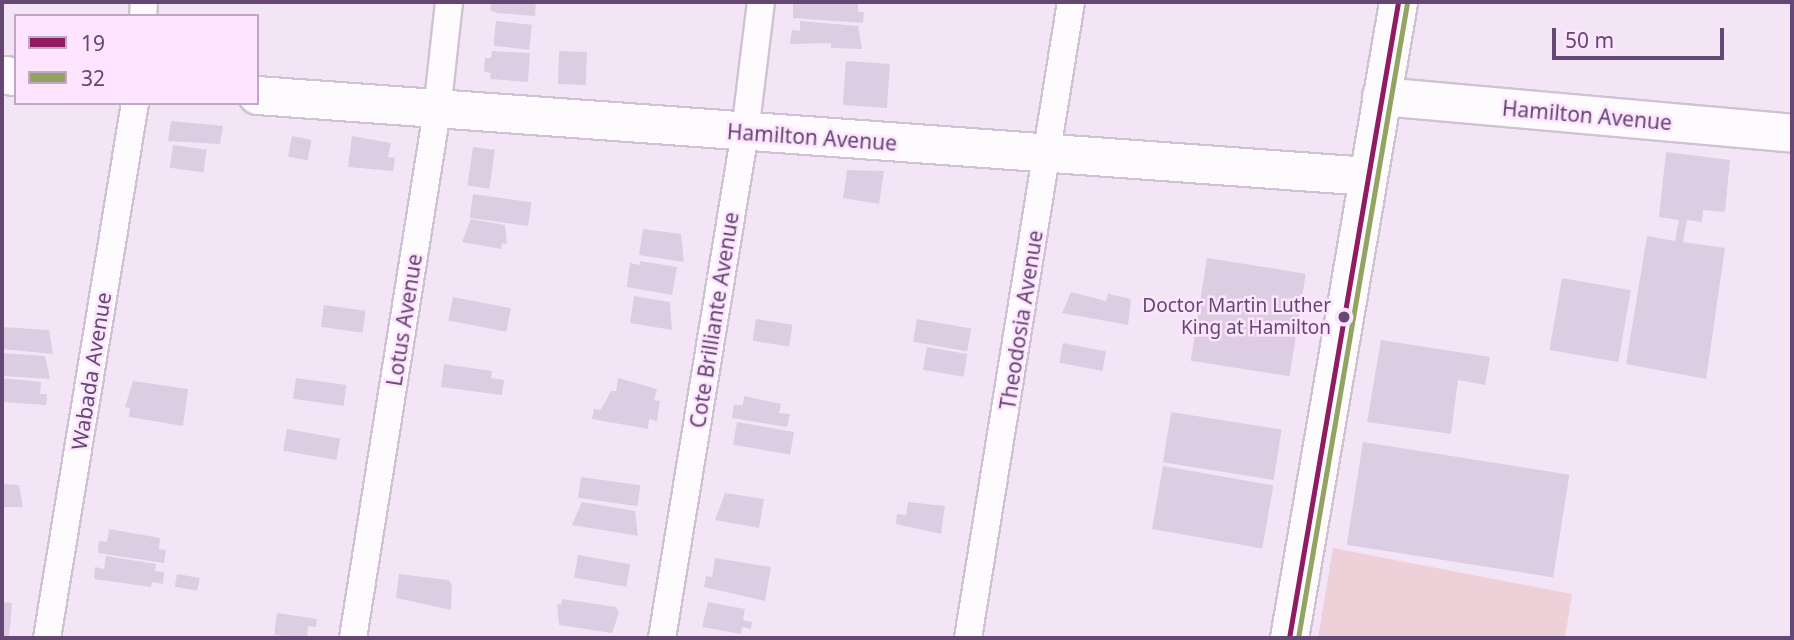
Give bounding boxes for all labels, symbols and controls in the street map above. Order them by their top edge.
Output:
legend [14,14,259,105]
scale bar [1556,14,1728,58]
text: 50 m [1565,26,1614,54]
text: 19 [81,29,105,57]
text: 32 [81,64,105,92]
street label: Hamilton Avenue [1501,95,1673,135]
street label: Hamilton Avenue [726,118,898,156]
street label: Cote Brilliante Avenue [684,210,744,430]
street label: Theodosia Avenue [994,229,1048,411]
street label: Lotus Avenue [381,252,427,388]
street label: Wabada Avenue [66,290,116,452]
place label: Doctor Martin Luther King at Hamilton [1142,295,1331,339]
marker: Doctor Martin Luther King at Hamilton [1337,310,1351,324]

